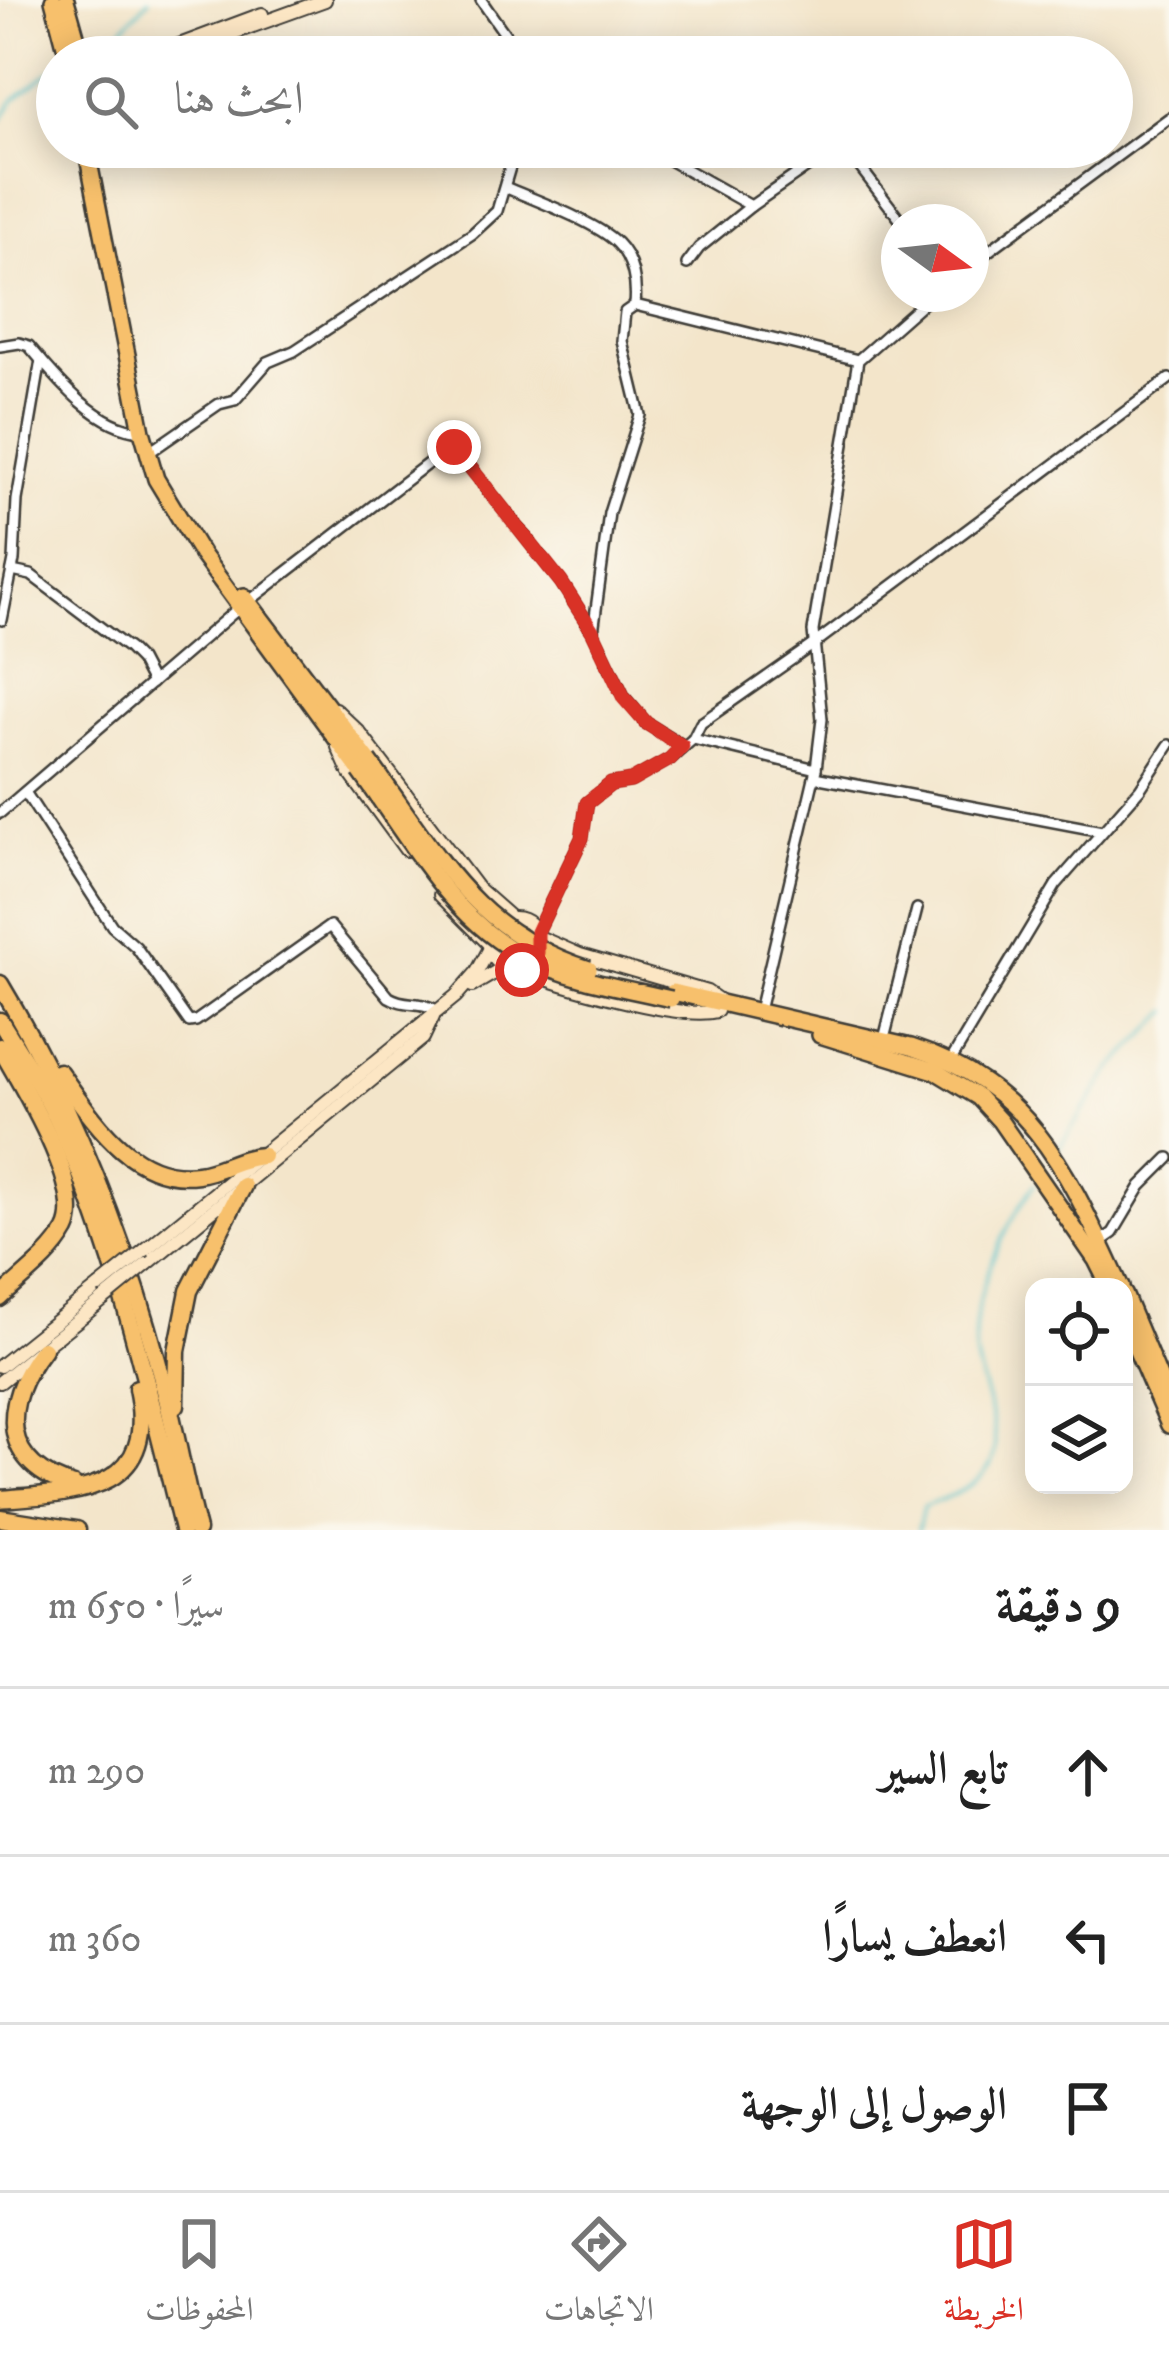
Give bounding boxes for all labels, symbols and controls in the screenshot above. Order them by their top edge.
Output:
search box [36,36,1133,168]
icon: search [78,69,144,135]
text: ابحث هنا [174,72,304,128]
north arrow [881,204,989,312]
route end [427,420,481,474]
route start [495,943,549,997]
map controls [1025,1278,1133,1494]
button: locate [1025,1278,1133,1386]
button: layers [1025,1386,1133,1494]
text: 9 دقيقة [996,1574,1121,1638]
text: سيرًا · 650 m [48,1582,225,1631]
icon: ahead [1055,1739,1121,1805]
text: تابع السير [880,1742,1007,1798]
text: 290 m [48,1747,145,1796]
icon: left [1055,1907,1121,1973]
text: انعطف يسارًا [823,1910,1007,1966]
text: 360 m [48,1915,142,1964]
icon: arrive [1055,2075,1121,2141]
text: الوصول إلى الوجهة [741,2078,1007,2134]
tab: المحفوظات [145,2211,254,2341]
tab: الاتجاهات [544,2211,654,2341]
tab: الخريطة [944,2211,1024,2341]

